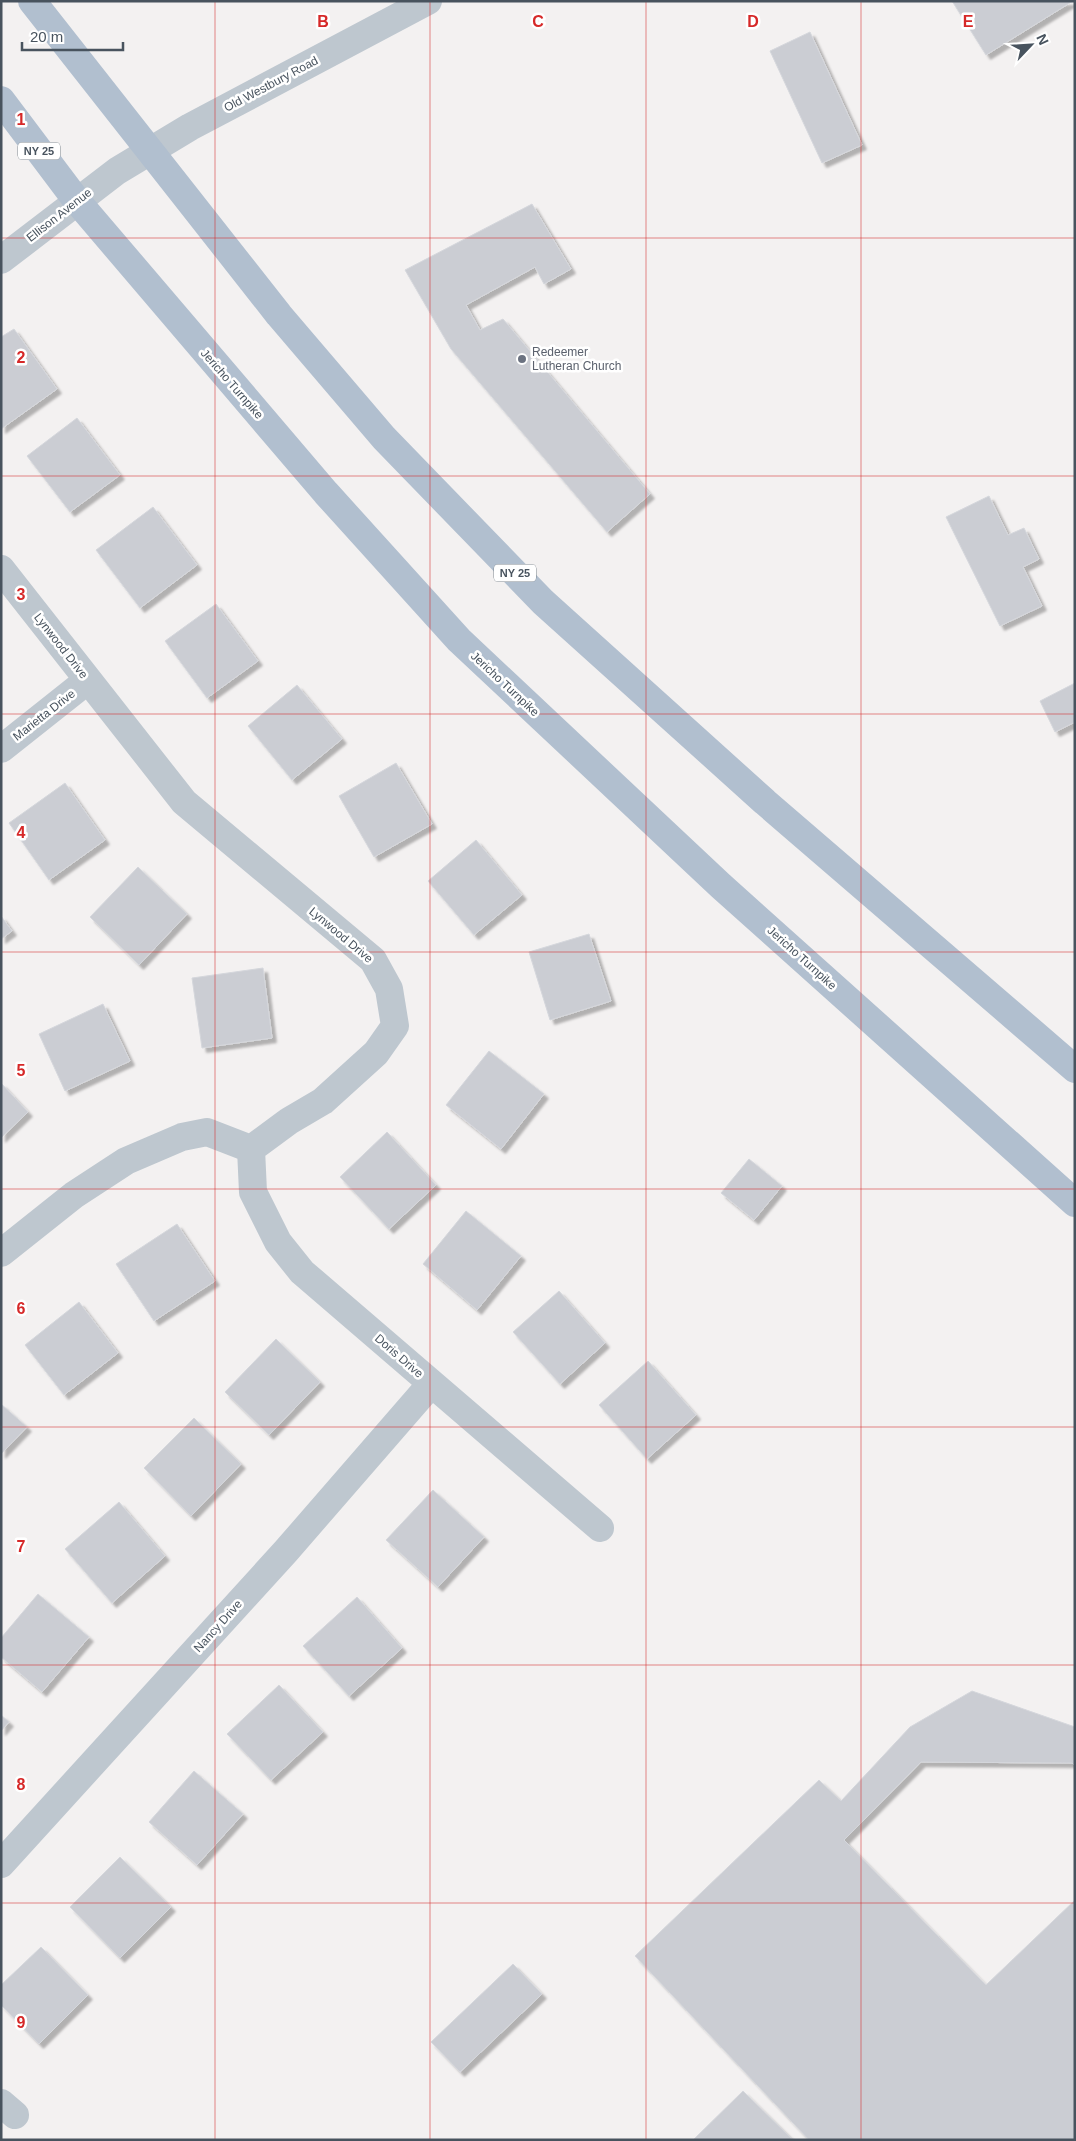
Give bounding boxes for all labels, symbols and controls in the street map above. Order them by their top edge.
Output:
text: B [317,13,329,30]
text: C [532,13,544,30]
text: D [747,13,759,30]
text: E [963,13,974,30]
scale bar [22,20,124,52]
north arrow [1006,20,1056,70]
text: 20 m [30,28,63,45]
text: N [1033,32,1052,47]
street label: Old Westbury Road [222,53,320,115]
text: 1 [17,111,26,128]
road number: NY 25 [18,142,60,160]
street label: Ellison Avenue [24,185,94,245]
place label: Redeemer Lutheran Church [532,345,621,373]
street label: Jericho Turnpike [198,346,266,422]
text: 2 [17,349,26,366]
marker: Redeemer Lutheran Church [516,353,528,365]
road number: NY 25 [494,564,536,582]
text: 3 [17,586,26,603]
street label: Lynwood Drive [31,611,91,682]
street label: Jericho Turnpike [468,649,542,719]
street label: Marietta Drive [10,686,78,744]
text: 4 [17,824,26,841]
street label: Lynwood Drive [306,904,376,966]
street label: Jericho Turnpike [765,923,840,993]
text: 5 [17,1062,26,1079]
text: 6 [17,1300,26,1317]
street label: Doris Drive [372,1331,426,1381]
text: 7 [17,1538,26,1555]
street label: Nancy Drive [191,1597,245,1655]
text: 8 [17,1776,26,1793]
text: 9 [17,2014,26,2031]

